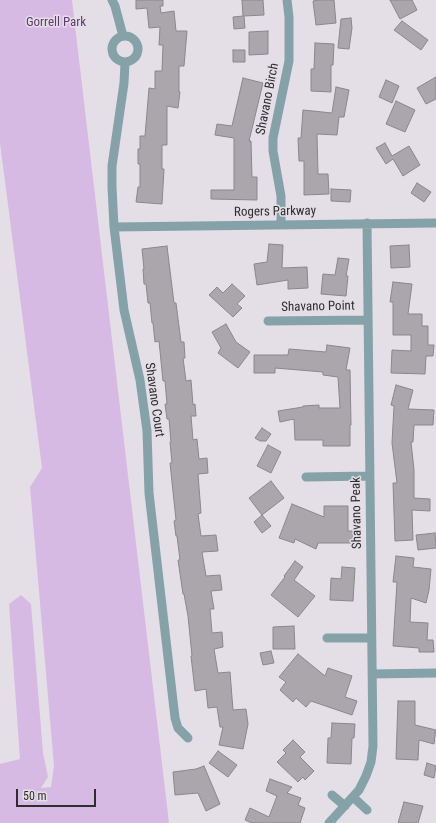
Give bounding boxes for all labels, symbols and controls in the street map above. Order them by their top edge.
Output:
park label: Gorrell Park [26,15,86,31]
street label: Shavano Birch [253,62,283,136]
street label: Rogers Parkway [234,203,316,221]
street label: Shavano Point [281,299,355,315]
street label: Shavano Court [141,362,167,438]
street label: Shavano Peak [349,477,365,549]
scale bar [18,781,98,807]
text: 50 m [23,789,47,803]

